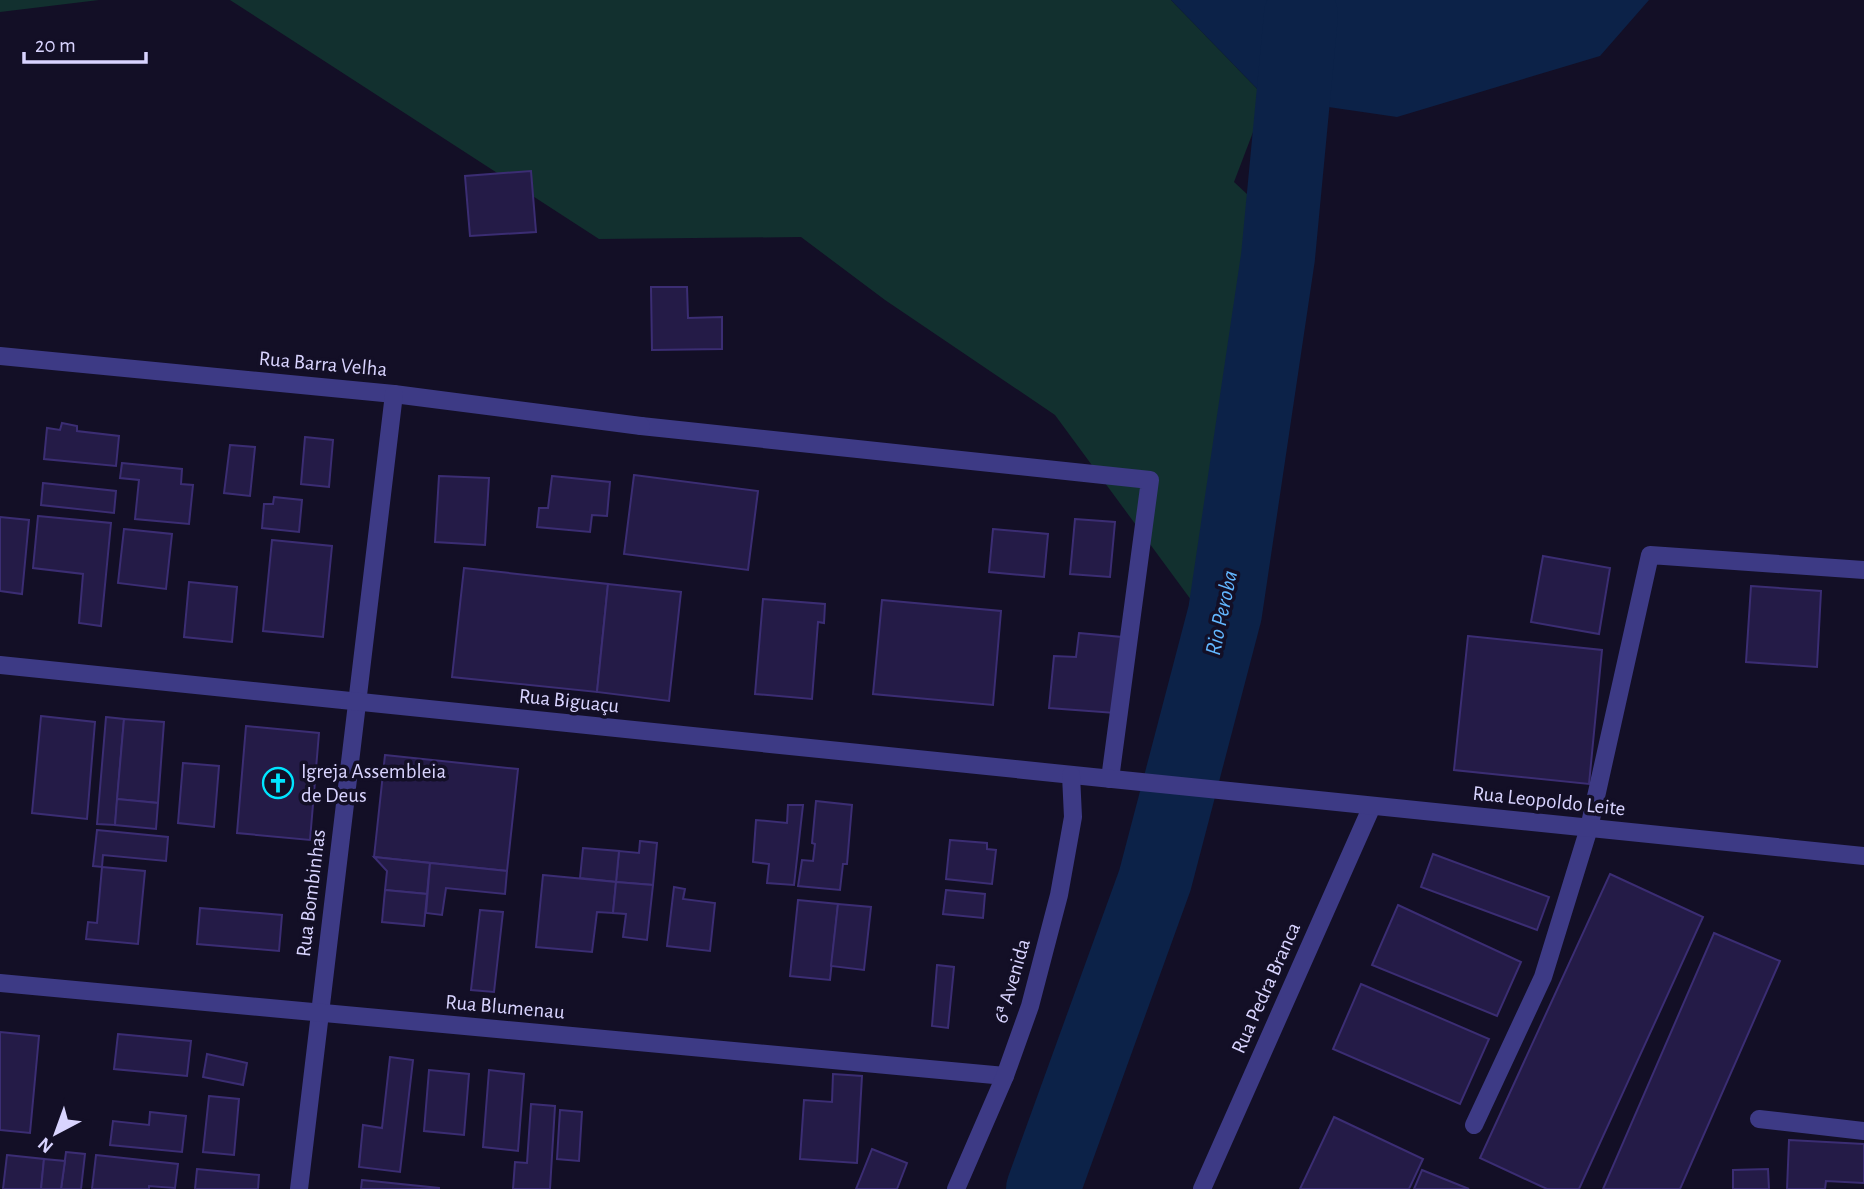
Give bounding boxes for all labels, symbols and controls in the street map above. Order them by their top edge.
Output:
scale bar [24,21,147,65]
text: 20 m [35,35,76,56]
street label: Rua Barra Velha [258,348,388,380]
water label: Rio Peroba [1202,568,1242,658]
street label: Rua Biguaçu [518,685,621,717]
place label: Igreja Assembleia de Deus [301,761,446,806]
church icon: Igreja Assembleia de Deus [261,766,295,800]
street label: Rua Leopoldo Leite [1471,783,1627,819]
street label: Rua Bombinhas [293,828,329,958]
street label: Rua Pedra Branca [1228,919,1304,1057]
street label: 6ª Avenida [990,936,1034,1025]
street label: Rua Blumenau [444,991,566,1023]
north arrow [21,1098,91,1168]
text: N [35,1133,57,1156]

